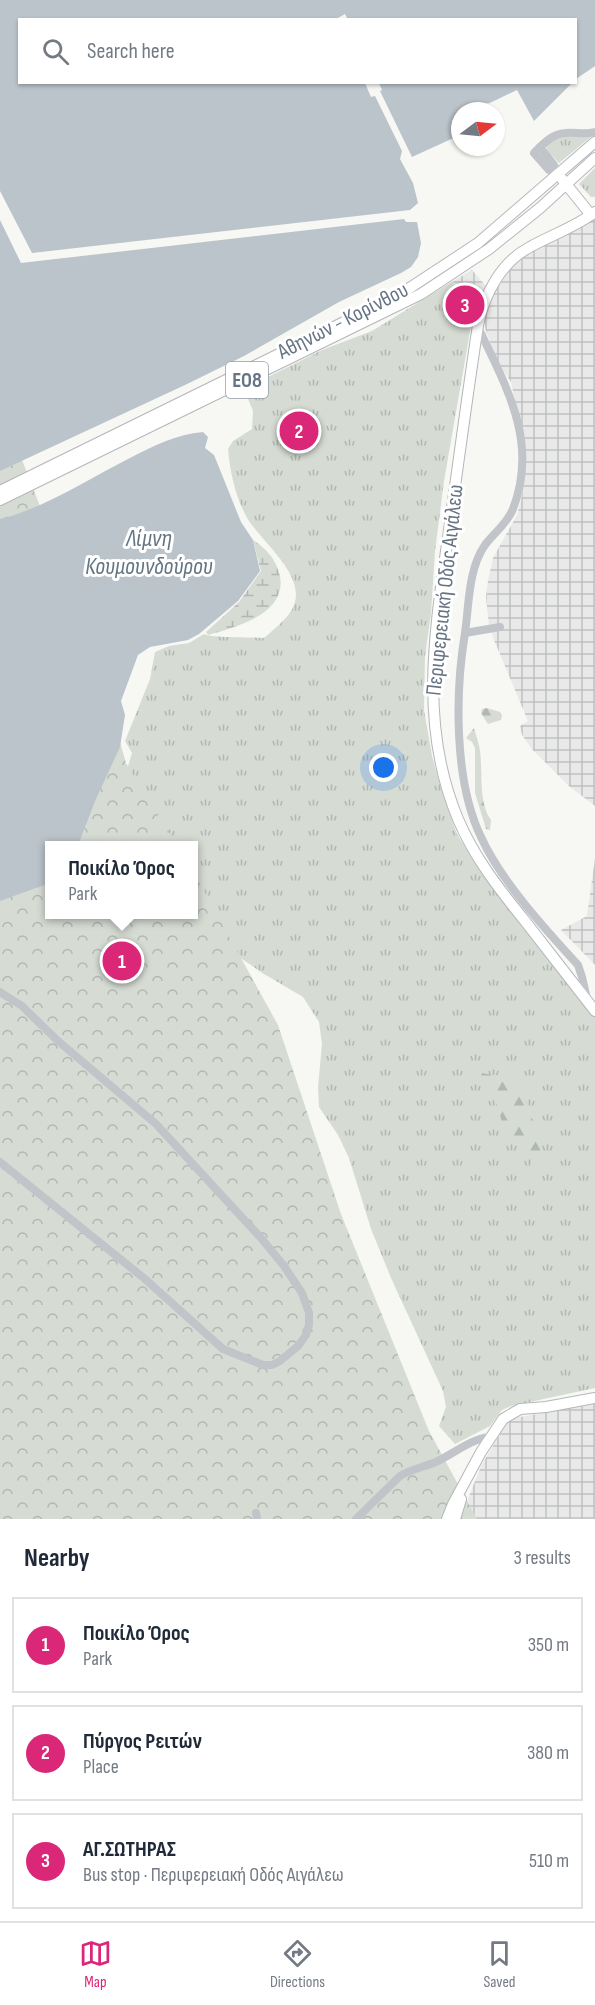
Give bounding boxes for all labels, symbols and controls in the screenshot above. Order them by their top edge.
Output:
search box [18,18,577,84]
icon: search [39,35,72,68]
text: Search here [87,38,174,65]
north arrow [451,102,505,156]
street label: Αθηνών - Κορίνθου [272,276,413,366]
pin: 3 [446,282,484,328]
road number: ΕΟ8 [226,362,268,398]
pin: 2 [280,408,318,454]
street label: Περιφερειακή Οδός Αιγάλεω [420,483,470,697]
water label: Λίμνη Κουμουνδούρου [85,524,213,581]
your location [369,753,398,782]
popup [45,841,198,919]
text: Ποικίλο Όρος [68,855,175,882]
text: Park [68,882,97,906]
pin: 1 [102,938,142,984]
text: Nearby [24,1543,90,1574]
text: 3 results [514,1546,571,1570]
text: Ποικίλο Όρος [83,1620,190,1647]
text: 1 [42,1633,49,1657]
text: 350 m [528,1633,569,1657]
text: Park [83,1647,112,1671]
text: Πύργος Ρειτών [83,1728,202,1755]
text: 2 [41,1741,50,1765]
text: 380 m [527,1741,569,1765]
text: Place [83,1755,119,1779]
text: ΑΓ.ΣΩΤΗΡΑΣ [83,1836,176,1863]
text: 3 [41,1849,50,1873]
text: 510 m [529,1849,569,1873]
text: Bus stop · Περιφερειακή Οδός Αιγάλεω [83,1863,344,1887]
tab: Map [79,1937,112,1992]
tab: Directions [270,1937,325,1992]
tab: Saved [483,1937,516,1992]

